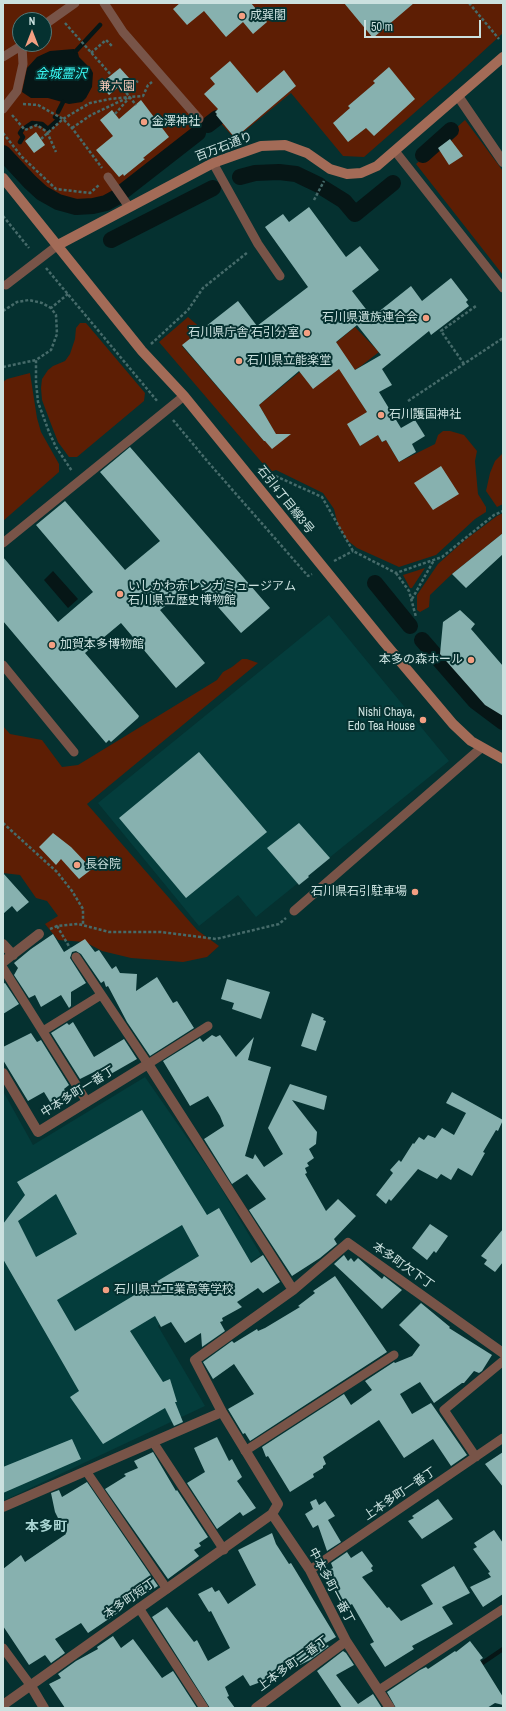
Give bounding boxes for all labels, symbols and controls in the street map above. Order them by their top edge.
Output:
place label: 成巽閣 [250,9,286,23]
marker: 成巽閣 [237,11,247,21]
north arrow [12,12,52,52]
scale bar [366,12,483,38]
text: N [29,14,35,28]
text: 50 m [371,19,393,35]
water label: 金城霊沢 [35,67,87,83]
park label: 兼六園 [99,80,135,94]
place label: 金澤神社 [152,115,200,129]
marker: 金澤神社 [139,117,149,127]
street label: 百万石通り [193,130,255,164]
place label: 石川県遺族連合会 [322,311,418,325]
marker: 石川県遺族連合会 [421,313,431,323]
place label: 石川県庁舎 石引分室 [188,326,299,340]
marker: 石川県庁舎 石引分室 [302,328,312,338]
place label: 石川県立能楽堂 [247,354,331,368]
marker: 石川県立能楽堂 [234,356,244,366]
place label: 石川護国神社 [389,408,461,422]
marker: 石川護国神社 [376,410,386,420]
street label: 石引4丁目線3号 [253,463,317,537]
place label: いしかわ赤レンガミュージアム 石川県立歴史博物館 [128,580,296,608]
marker: いしかわ赤レンガミュージアム 石川県立歴史博物館 [115,589,125,599]
place label: 加賀本多博物館 [60,638,144,652]
marker: 加賀本多博物館 [47,640,57,650]
place label: 本多の森ホール [379,653,463,667]
marker: 本多の森ホール [466,655,476,665]
place label: Nishi Chaya, Edo Tea House [348,706,415,734]
marker: Nishi Chaya, Edo Tea House [418,715,428,725]
place label: 長谷院 [85,858,121,872]
marker: 長谷院 [72,860,82,870]
place label: 石川県石引駐車場 [311,885,407,899]
marker: 石川県石引駐車場 [410,887,420,897]
street label: 中本多町一番丁 [39,1064,117,1120]
street label: 本多町欠下丁 [369,1239,437,1293]
place label: 石川県立工業高等学校 [114,1283,234,1297]
marker: 石川県立工業高等学校 [101,1285,111,1295]
street label: 上本多町一番丁 [361,1465,439,1523]
district label: 本多町 [25,1519,67,1535]
street label: 中本多町一番丁 [305,1546,357,1626]
street label: 本多町短丁 [101,1576,159,1622]
street label: 上本多町二番丁 [255,1633,331,1695]

